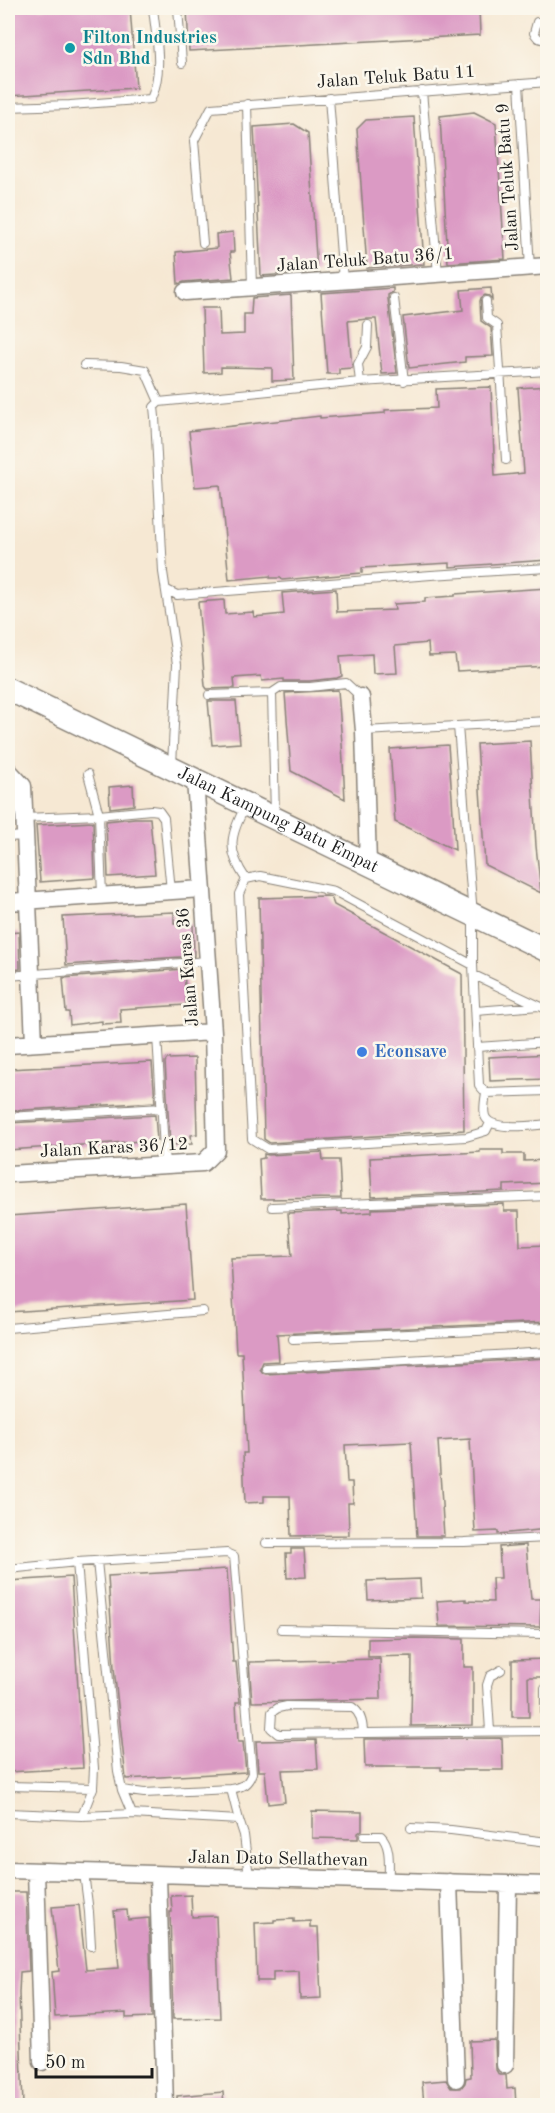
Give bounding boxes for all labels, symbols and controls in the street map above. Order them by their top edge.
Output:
place label: Filton Industries Sdn Bhd [82,29,217,68]
marker: Filton Industries Sdn Bhd [63,41,77,55]
street label: Jalan Teluk Batu 11 [316,62,476,92]
street label: Jalan Teluk Batu 9 [494,102,522,252]
street label: Jalan Teluk Batu 36/1 [276,245,454,275]
street label: Jalan Kampung Batu Empat [175,764,381,876]
street label: Jalan Karas 36 [174,907,202,1027]
place label: Econsave [374,1043,447,1061]
marker: Econsave [355,1045,369,1059]
street label: Jalan Karas 36/12 [39,1135,189,1161]
street label: Jalan Dato Sellathevan [188,1848,369,1870]
scale bar [36,2041,152,2079]
text: 50 m [45,2054,85,2072]

